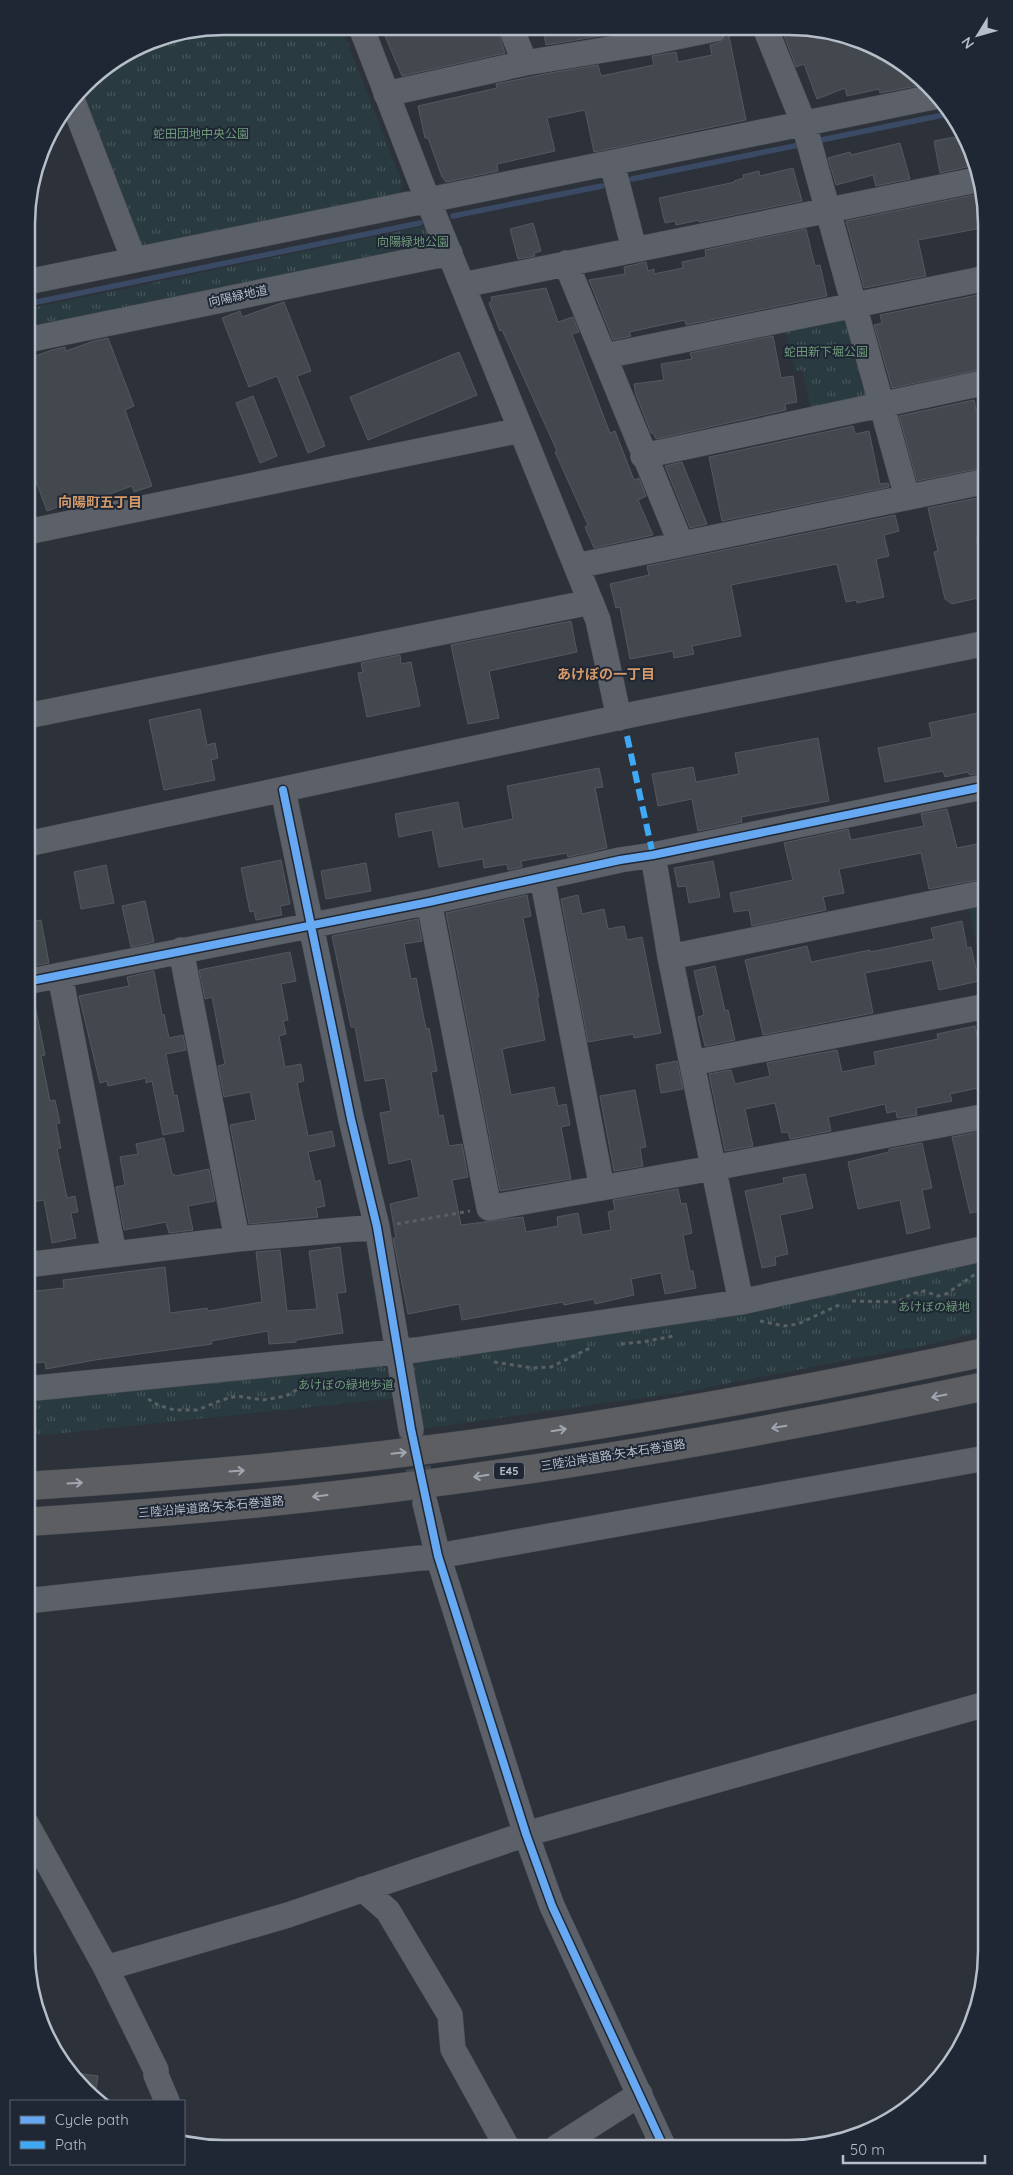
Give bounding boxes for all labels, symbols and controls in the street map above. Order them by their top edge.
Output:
north arrow [953,10,1003,60]
text: N [957,33,978,52]
park label: 蛇田団地中央公園 [153,126,249,141]
park label: 向陽緑地公園 [377,234,449,249]
street label: 向陽緑地道 [207,282,269,309]
park label: 蛇田新下堀公園 [784,344,868,359]
district label: 向陽町五丁目 [58,493,142,511]
district label: あけぼの一丁目 [557,665,655,683]
park label: あけぼの緑地 [898,1299,970,1314]
park label: あけぼの緑地歩道 [298,1377,394,1392]
one-way arrow [931,1391,947,1401]
one-way arrow [772,1422,788,1432]
one-way arrow [551,1424,567,1434]
street label: 三陸沿岸道路;矢本石巻道路 [539,1436,686,1473]
one-way arrow [390,1448,406,1458]
road number: E45 [494,1462,524,1480]
one-way arrow [229,1466,245,1475]
one-way arrow [473,1471,489,1481]
one-way arrow [67,1478,83,1487]
one-way arrow [312,1491,328,1501]
street label: 三陸沿岸道路;矢本石巻道路 [137,1493,285,1520]
legend [10,2100,185,2165]
text: Cycle path [55,2110,129,2129]
scale bar [843,2132,986,2164]
text: Path [55,2135,87,2154]
text: 50 m [850,2140,885,2159]

